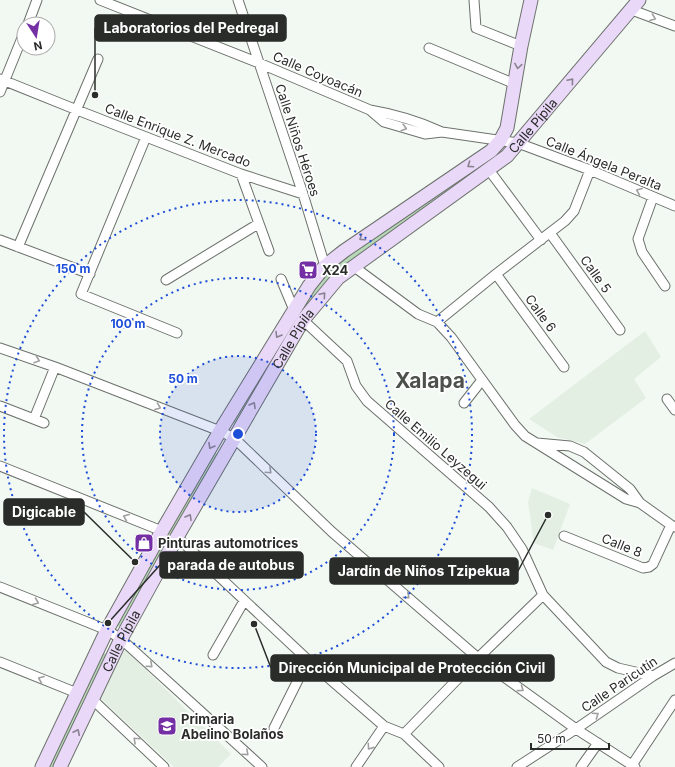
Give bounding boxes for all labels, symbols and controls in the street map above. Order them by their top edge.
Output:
one-way arrow [650,13,657,21]
callout: Laboratorios del Pedregal [95,15,286,41]
north arrow [16,16,56,56]
text: Laboratorios del Pedregal [104,19,278,36]
text: N [33,38,44,54]
street label: Calle Coyoacán [271,48,365,100]
one-way arrow [514,63,523,69]
one-way arrow [566,79,573,86]
street label: Calle Niños Héroes [272,82,324,198]
street label: Calle Pípila [505,95,561,157]
street label: Calle Enrique Z. Mercado [103,100,253,170]
one-way arrow [400,123,407,132]
street label: Calle Ángela Peralta [544,132,664,194]
one-way arrow [467,160,474,168]
one-way arrow [635,188,643,196]
one-way arrow [360,233,367,240]
street label: Calle 5 [577,252,615,296]
supermarket icon: X24 [297,259,319,281]
text: 150 m [56,261,90,276]
place label: X24 [322,262,349,278]
street label: Calle 6 [522,291,560,335]
one-way arrow [318,292,325,300]
street label: Calle Pípila [269,305,317,371]
text: 100 m [110,316,146,331]
one-way arrow [276,331,283,338]
one-way arrow [33,356,40,364]
district label: Xalapa [395,368,465,393]
text: 50 m [168,371,198,386]
street label: Calle Emilio Leyzegui [382,395,490,493]
one-way arrow [249,401,256,409]
one-way arrow [154,402,162,410]
centre of rings [231,427,245,441]
one-way arrow [209,442,216,449]
one-way arrow [264,467,272,474]
callout: Digicable [4,499,84,525]
text: Digicable [12,503,76,520]
one-way arrow [122,513,129,521]
one-way arrow [184,514,191,521]
street label: Calle 8 [599,530,645,560]
shop icon: Pinturas automotrices [133,532,155,554]
place label: Pinturas automotrices [158,535,298,551]
callout: parada de autobus [160,552,303,578]
text: parada de autobus [167,556,295,573]
callout: Jardín de Niños Tzipekua [330,558,518,584]
text: Jardín de Niños Tzipekua [338,562,510,579]
one-way arrow [402,591,409,598]
one-way arrow [32,597,40,605]
street label: Calle Pípila [99,607,143,674]
street label: Calle Paricutín [578,653,660,715]
callout: Dirección Municipal de Protección Civil [271,655,554,681]
text: Dirección Municipal de Protección Civil [279,659,545,676]
one-way arrow [145,661,153,668]
one-way arrow [37,675,44,683]
one-way arrow [517,684,524,691]
place label: Primaria Abelino Bolaños [181,711,284,742]
one-way arrow [592,713,599,720]
school or university icon: Primaria Abelino Bolaños [156,715,178,737]
scale bar [531,725,609,751]
one-way arrow [72,729,80,736]
text: 50 m [537,731,566,746]
one-way arrow [133,738,141,745]
one-way arrow [368,742,375,749]
one-way arrow [241,748,249,756]

